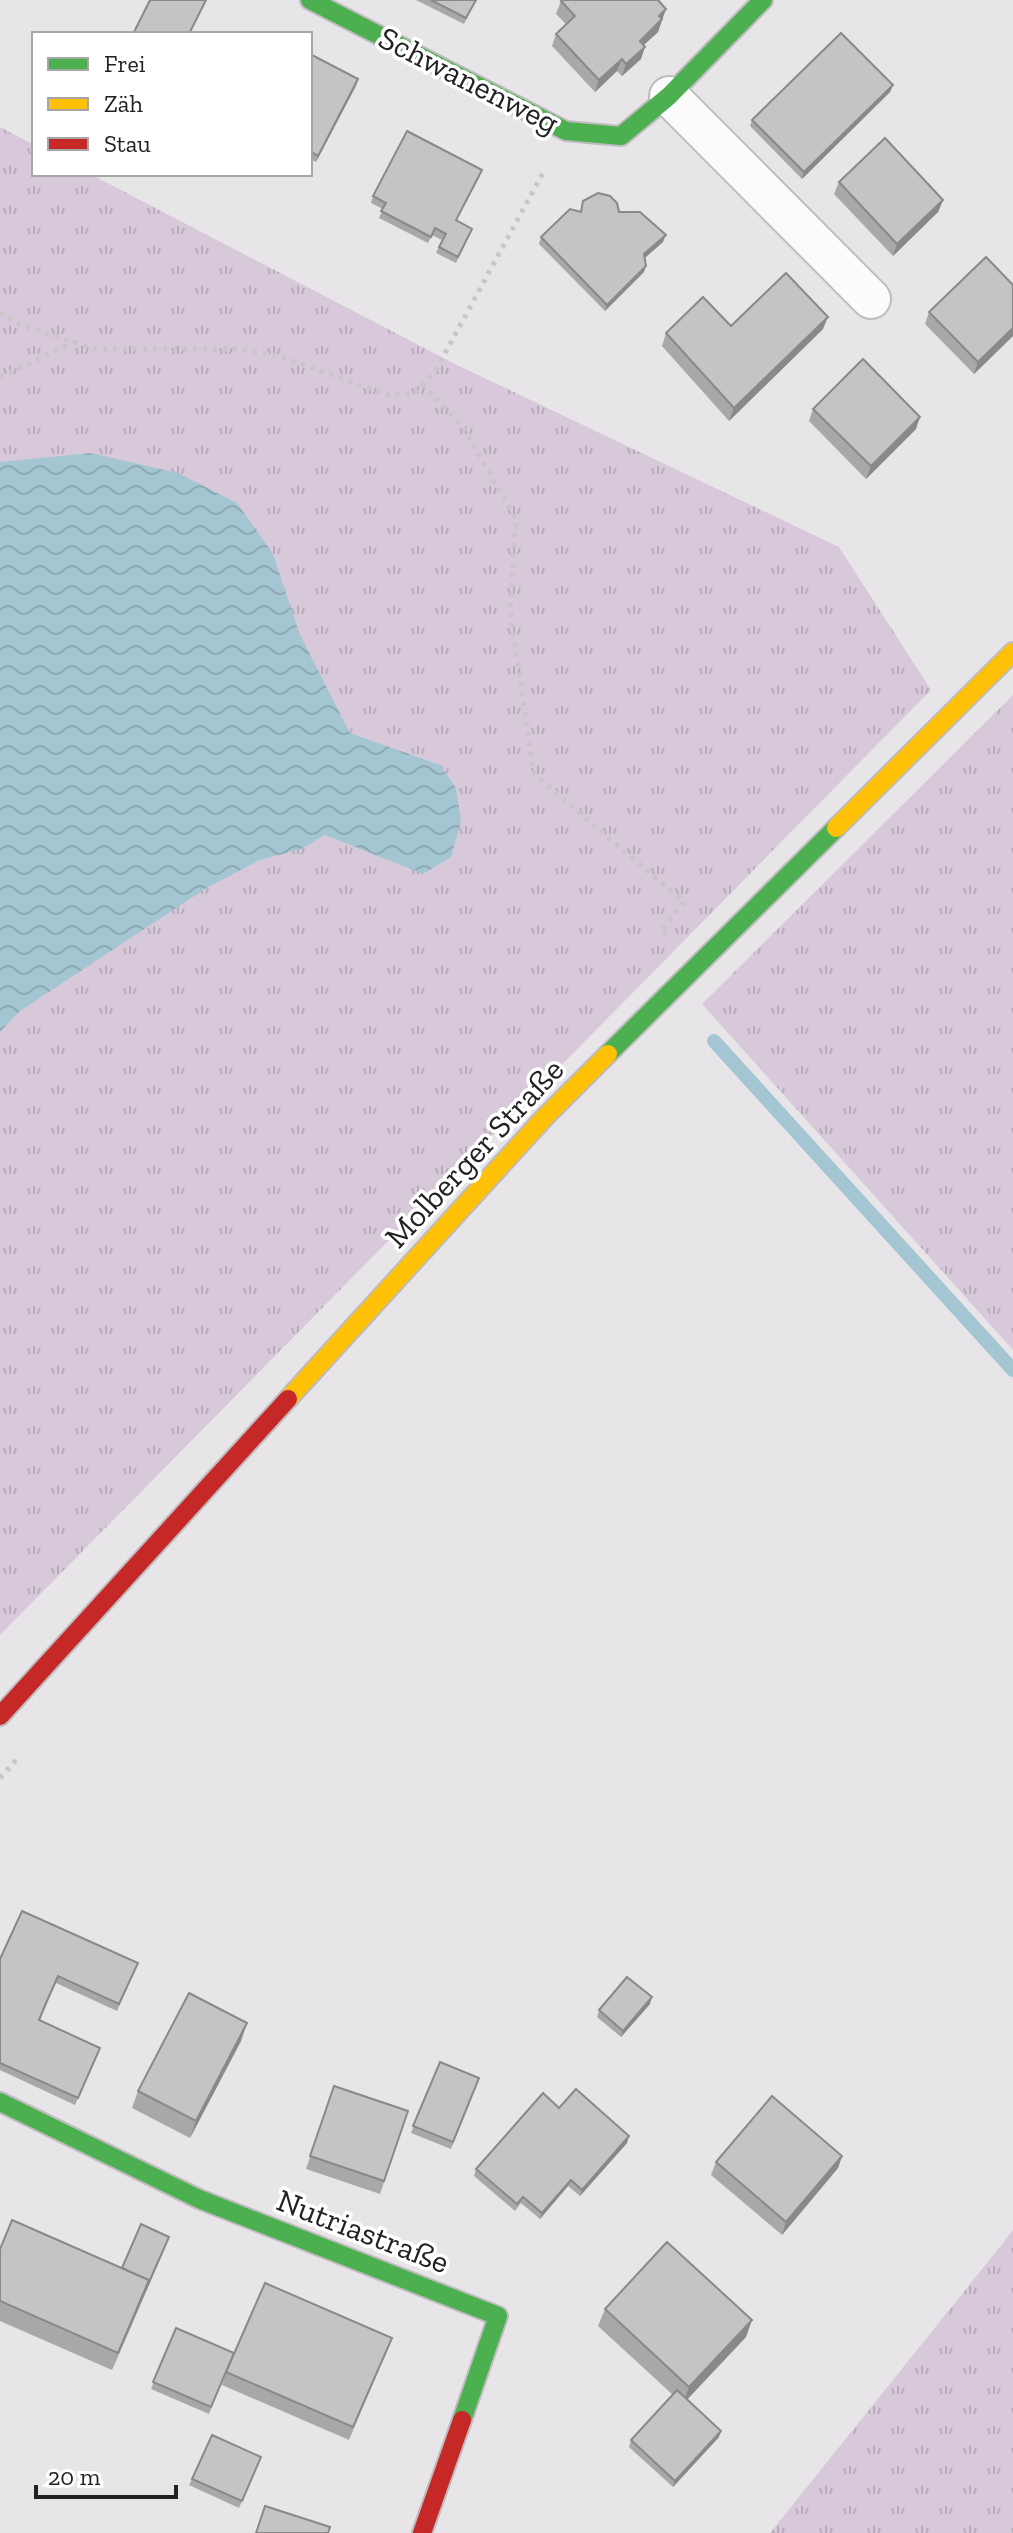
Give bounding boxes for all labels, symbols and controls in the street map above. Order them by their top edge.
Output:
street label: Schwanenweg [373,18,565,142]
legend [32,32,312,176]
text: Frei [104,49,146,78]
text: Zäh [104,89,143,118]
text: Stau [104,129,151,158]
street label: Molberger Straße [377,1051,571,1255]
street label: Nutriastraße [272,2181,454,2281]
scale bar [36,2449,176,2499]
text: 20 m [48,2462,101,2491]

